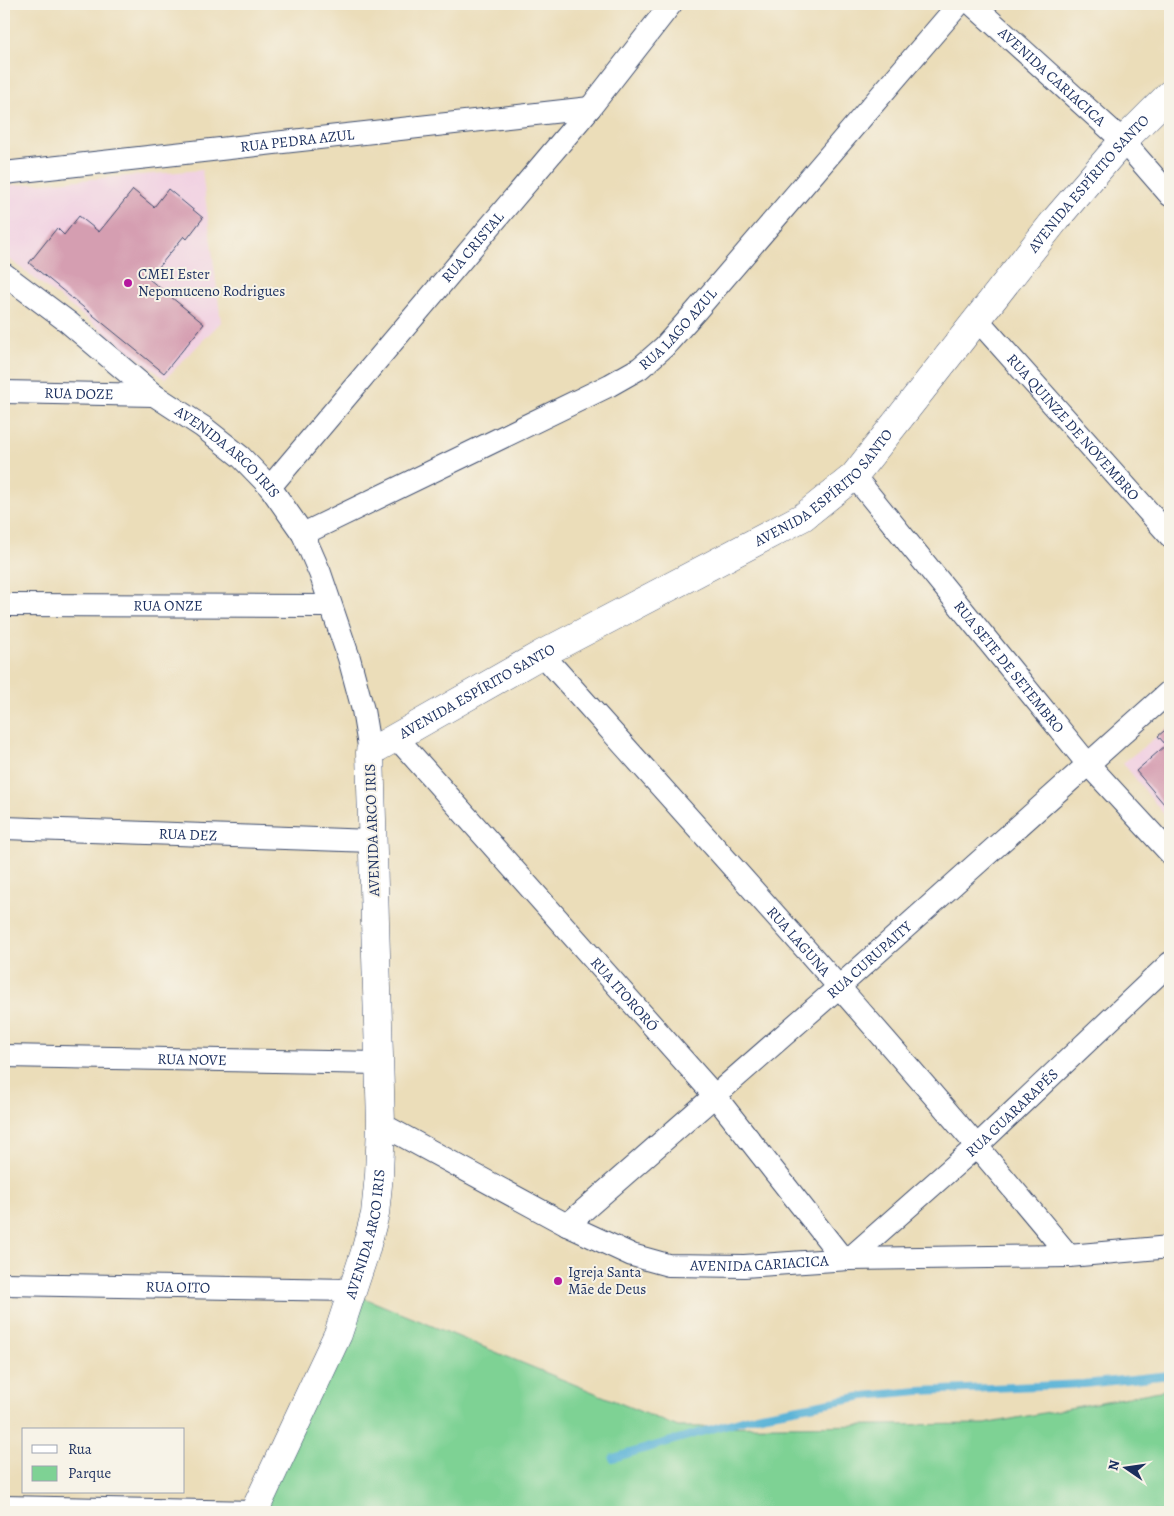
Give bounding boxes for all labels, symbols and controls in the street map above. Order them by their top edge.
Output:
street label: AVENIDA CARIACICA [993,22,1110,131]
street label: AVENIDA ESPÍRITO SANTO [1023,110,1154,257]
street label: RUA PEDRA AZUL [239,124,356,157]
street label: RUA CRISTAL [437,207,508,287]
place label: CMEI Ester Nepomuceno Rodrigues [138,264,285,301]
marker: CMEI Ester Nepomuceno Rodrigues [122,277,134,289]
street label: RUA LAGO AZUL [634,284,721,375]
street label: RUA QUINZE DE NOVEMBRO [1002,349,1144,505]
street label: RUA DOZE [44,383,114,404]
street label: AVENIDA ARCO IRIS [170,401,284,502]
street label: AVENIDA ESPÍRITO SANTO [750,425,897,551]
street label: RUA ONZE [133,595,203,616]
street label: RUA SETE DE SETEMBRO [949,597,1069,737]
street label: AVENIDA ESPÍRITO SANTO [395,639,558,744]
street label: AVENIDA ARCO IRIS [360,763,384,898]
street label: RUA DEZ [158,823,218,846]
street label: RUA LAGUNA [762,902,835,980]
street label: RUA CURUPAITY [822,916,917,1003]
street label: RUA ITORORÓ [586,953,663,1036]
street label: RUA NOVE [157,1049,227,1070]
street label: RUA GUARARAPÉS [961,1064,1063,1161]
street label: AVENIDA ARCO IRIS [340,1169,389,1302]
street label: AVENIDA CARIACICA [689,1250,829,1276]
place label: Igreja Santa Mãe de Deus [568,1262,646,1299]
marker: Igreja Santa Mãe de Deus [552,1275,564,1287]
street label: RUA OITO [145,1276,210,1298]
legend [22,1428,185,1494]
text: Rua [68,1439,92,1459]
north arrow [1102,1444,1152,1494]
text: N [1103,1458,1124,1472]
text: Parque [68,1463,111,1483]

